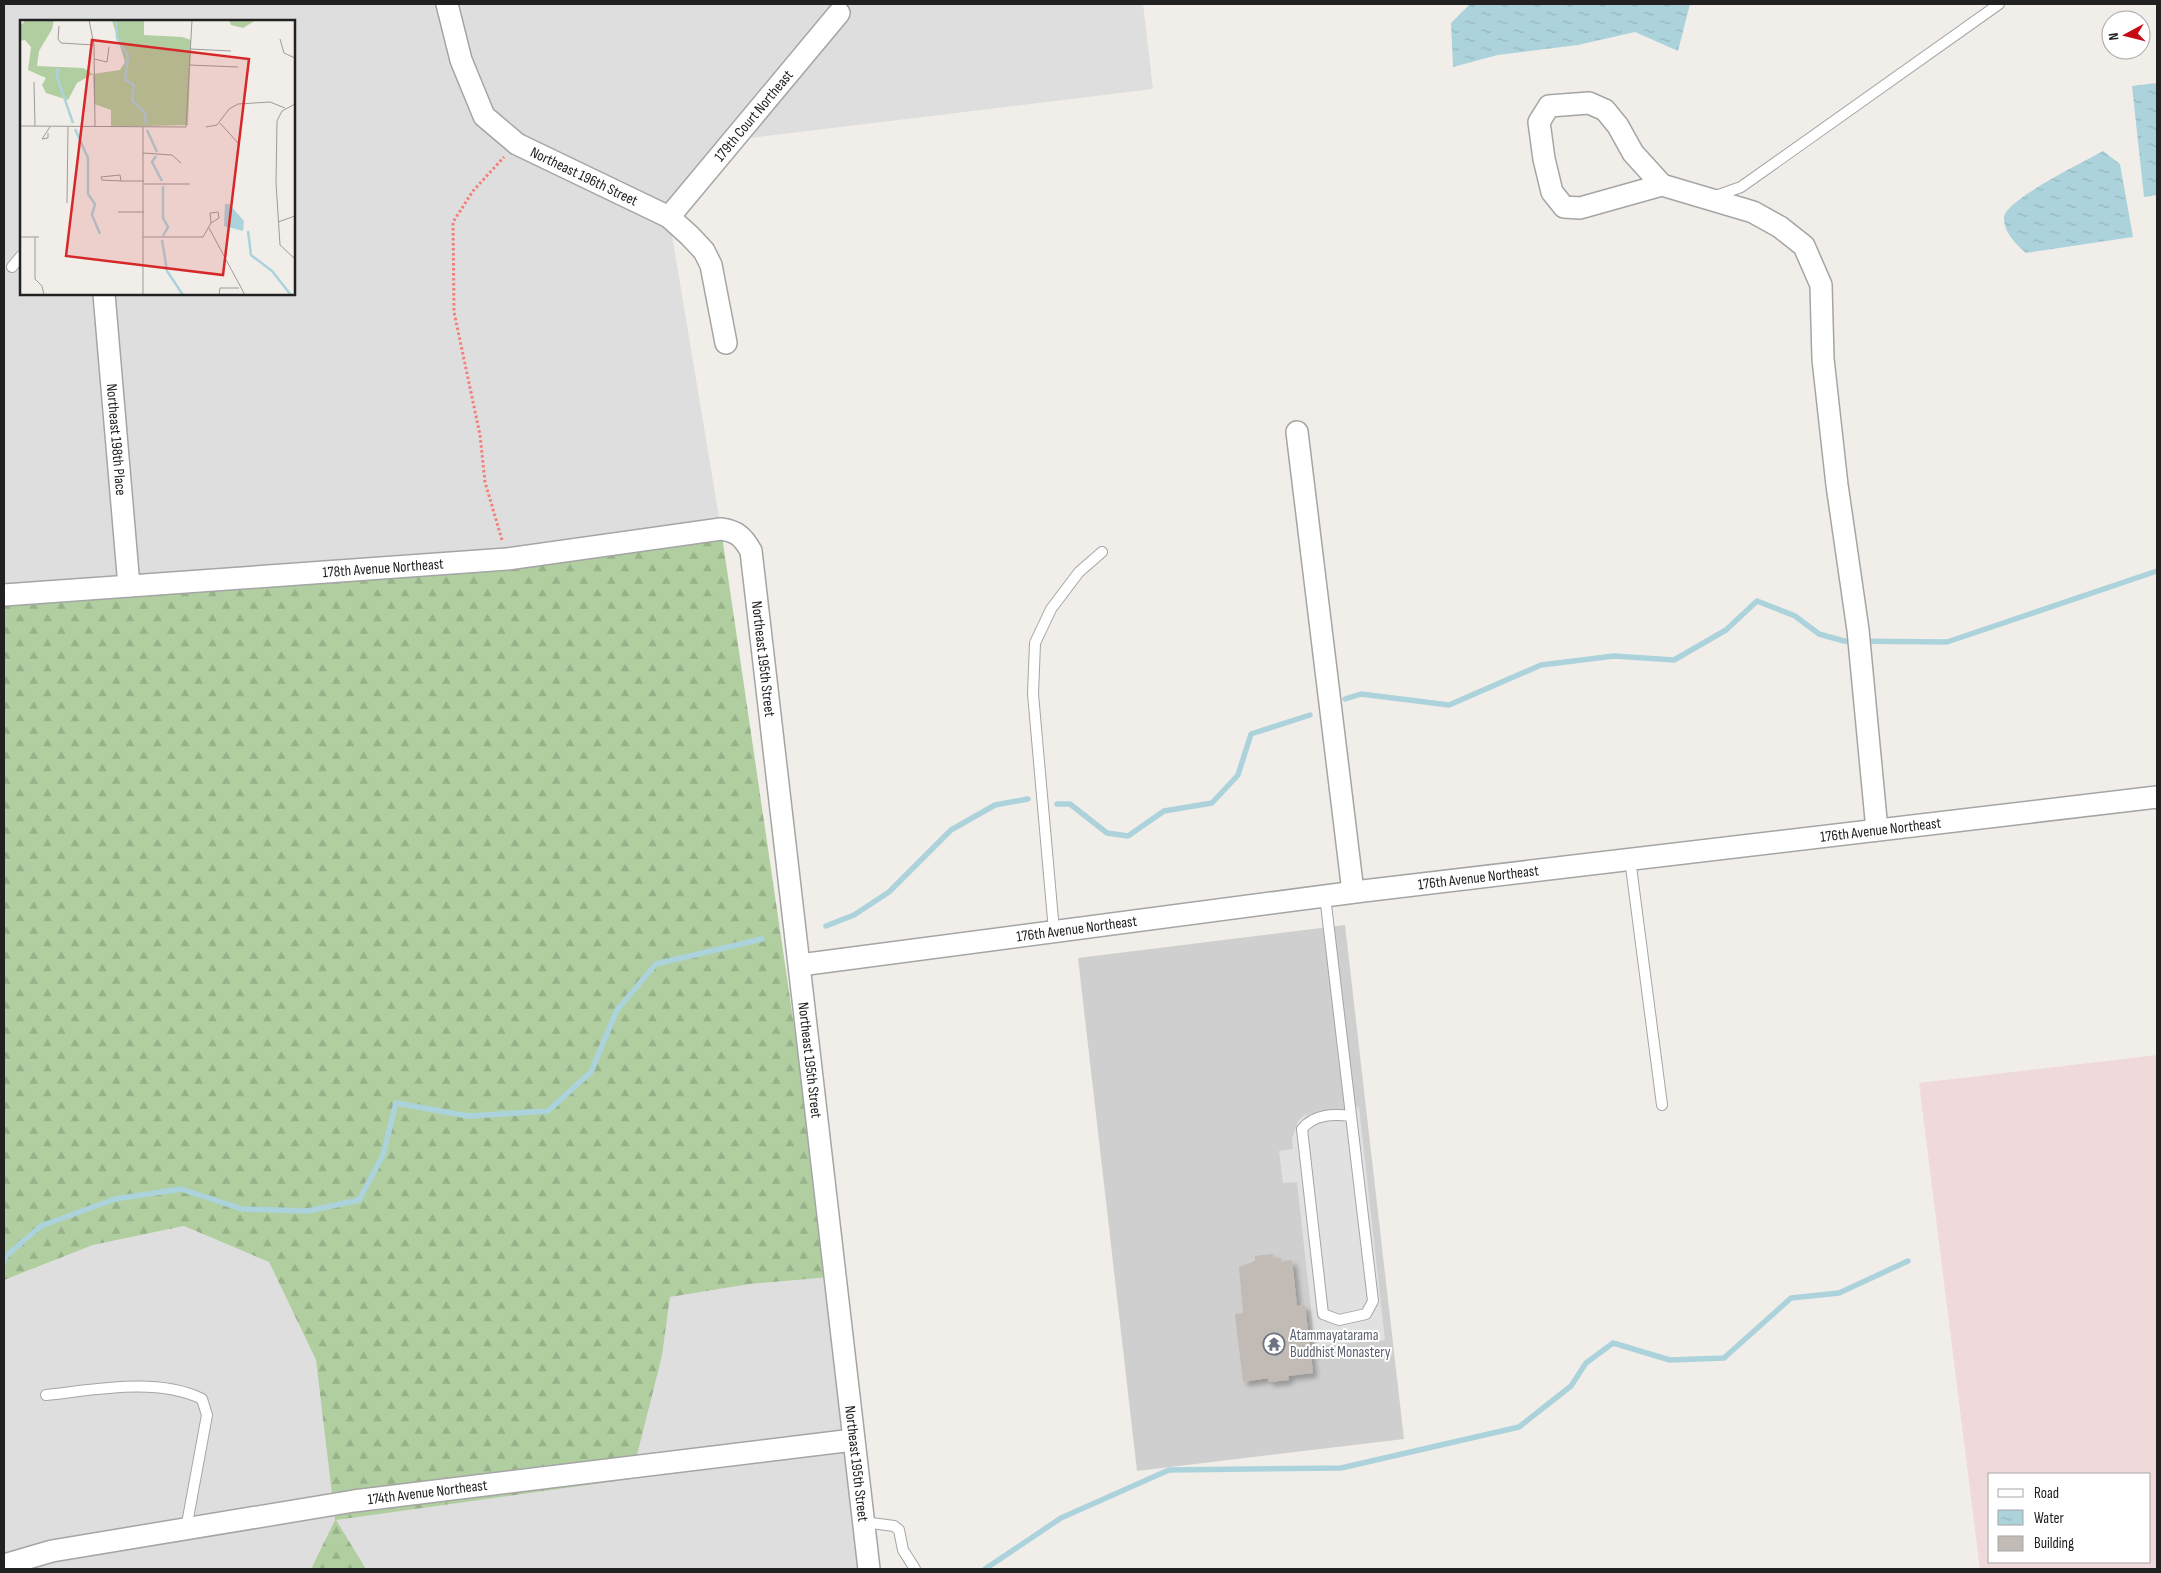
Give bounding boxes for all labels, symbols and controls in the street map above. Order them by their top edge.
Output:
north arrow [2101,10,2151,60]
inset map [20,20,295,295]
text: N [2105,32,2122,41]
street label: 179th Court Northeast [710,66,798,166]
street label: Northeast 196th Street [527,143,641,211]
street label: Northeast 198th Place [102,383,130,496]
street label: 178th Avenue Northeast [322,555,445,582]
street label: Northeast 195th Street [747,600,779,718]
street label: 176th Avenue Northeast [1819,814,1942,847]
street label: 176th Avenue Northeast [1417,861,1540,894]
street label: 176th Avenue Northeast [1015,912,1139,946]
street label: Northeast 195th Street [793,1001,826,1120]
place label: Atammayatarama Buddhist Monastery [1289,1326,1391,1362]
temple icon: Atammayatarama Buddhist Monastery [1262,1332,1286,1356]
street label: Northeast 195th Street [840,1405,872,1523]
legend [1988,1473,2151,1563]
street label: 174th Avenue Northeast [366,1476,489,1509]
text: Road [2034,1484,2059,1503]
text: Water [2034,1509,2065,1528]
text: Building [2034,1534,2074,1553]

